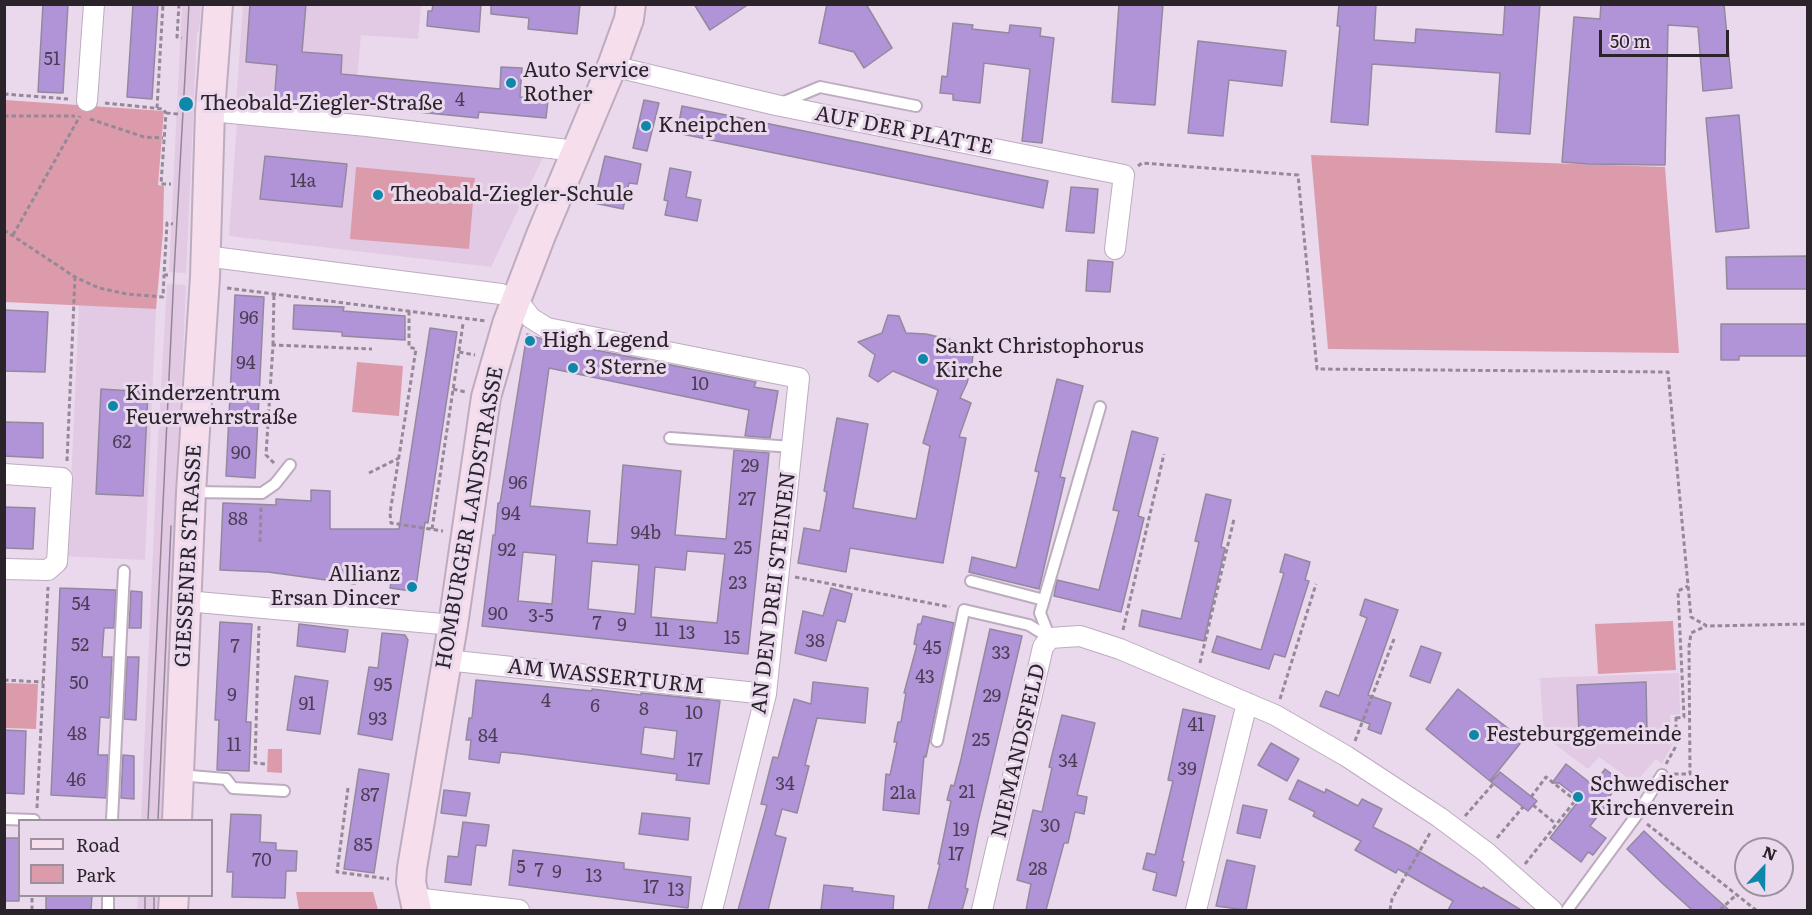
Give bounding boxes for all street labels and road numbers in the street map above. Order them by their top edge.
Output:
street label: AUF DER PLATTE [813,101,995,161]
street label: HOMBURGER LANDSTRASSE [431,365,509,671]
street label: GIESSENER STRASSE [171,444,207,668]
street label: AN DEN DREI STEINEN [747,470,801,716]
street label: AM WASSERTURM [506,654,706,700]
street label: NIEMANDSFELD [987,661,1051,841]

